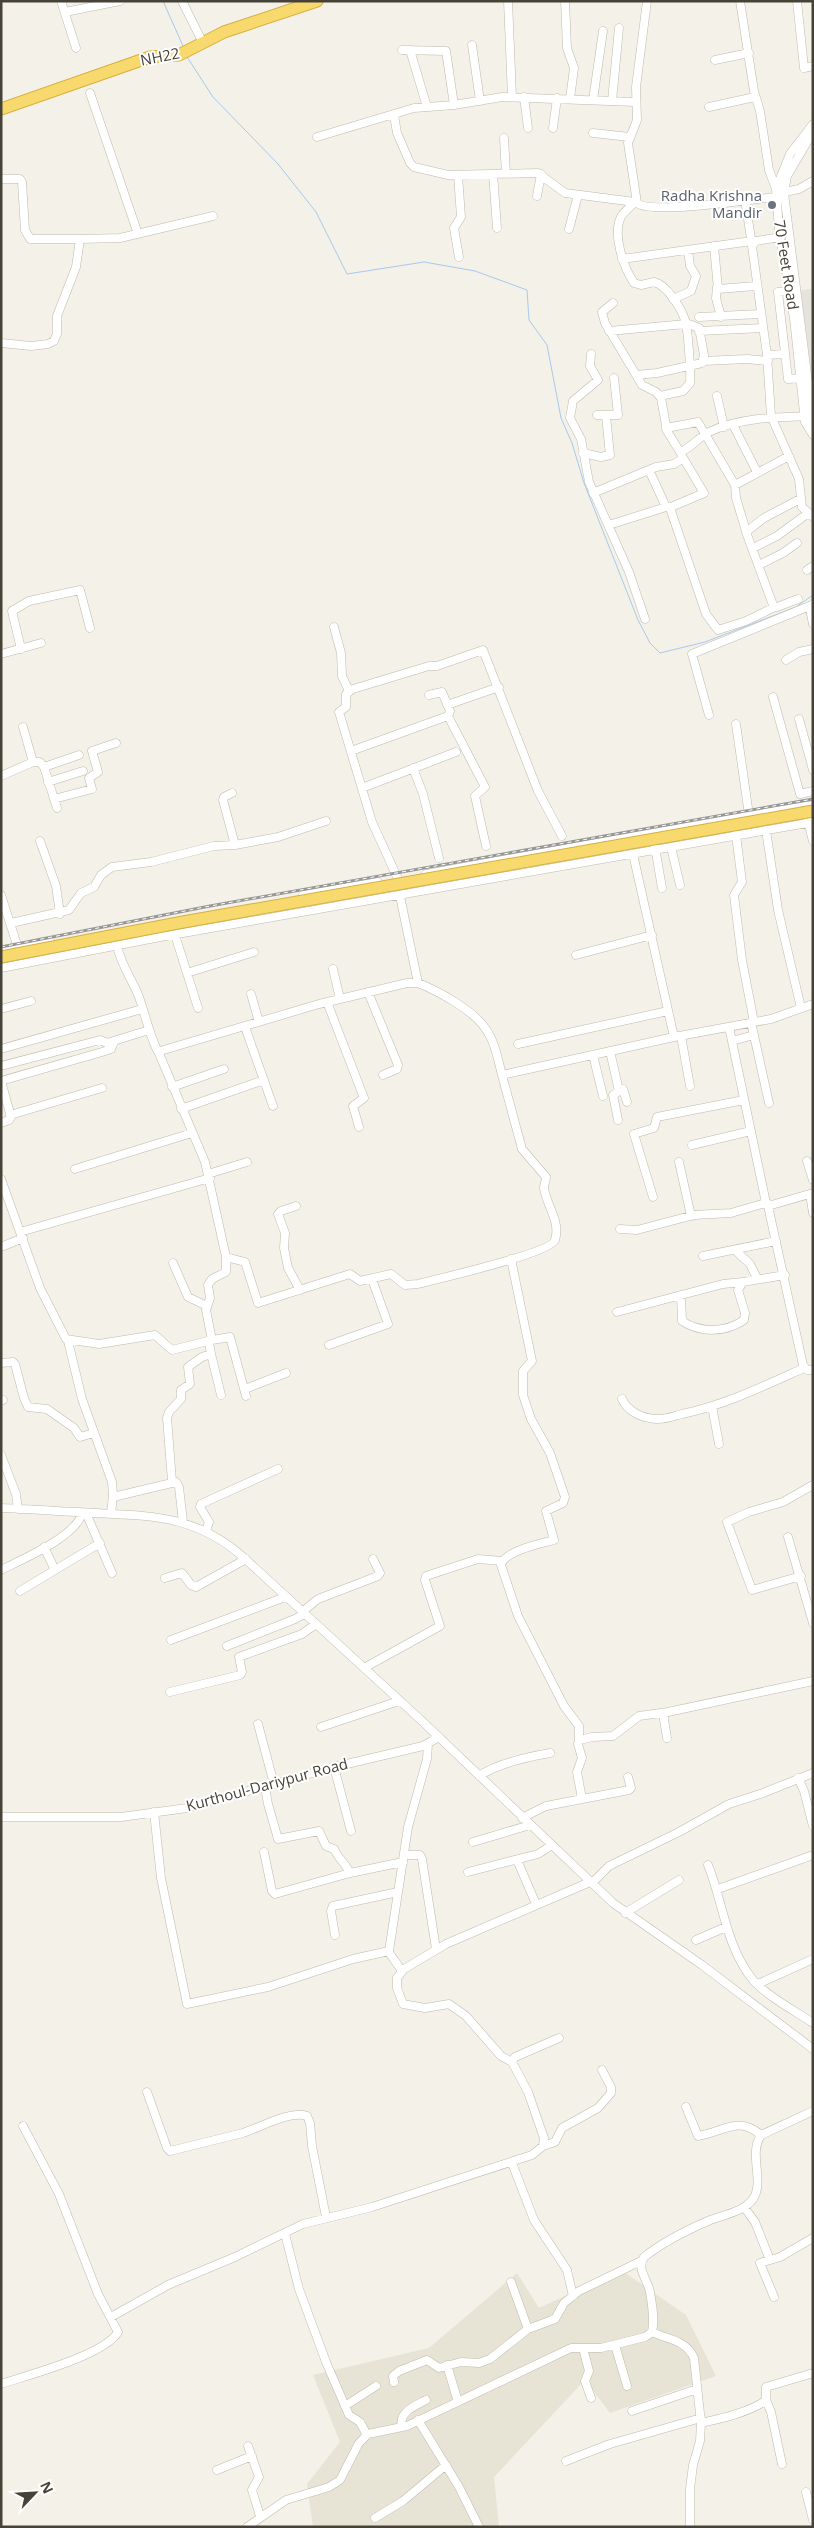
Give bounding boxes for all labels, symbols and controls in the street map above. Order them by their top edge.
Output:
street label: NH22 [139,42,181,70]
place label: Radha Krishna Mandir [661,185,762,222]
marker: Radha Krishna Mandir [766,199,778,211]
street label: 70 Feet Road [770,218,804,311]
street label: Kurthoul-Dariypur Road [184,1753,350,1815]
north arrow [10,2468,60,2518]
text: N [36,2478,58,2496]

